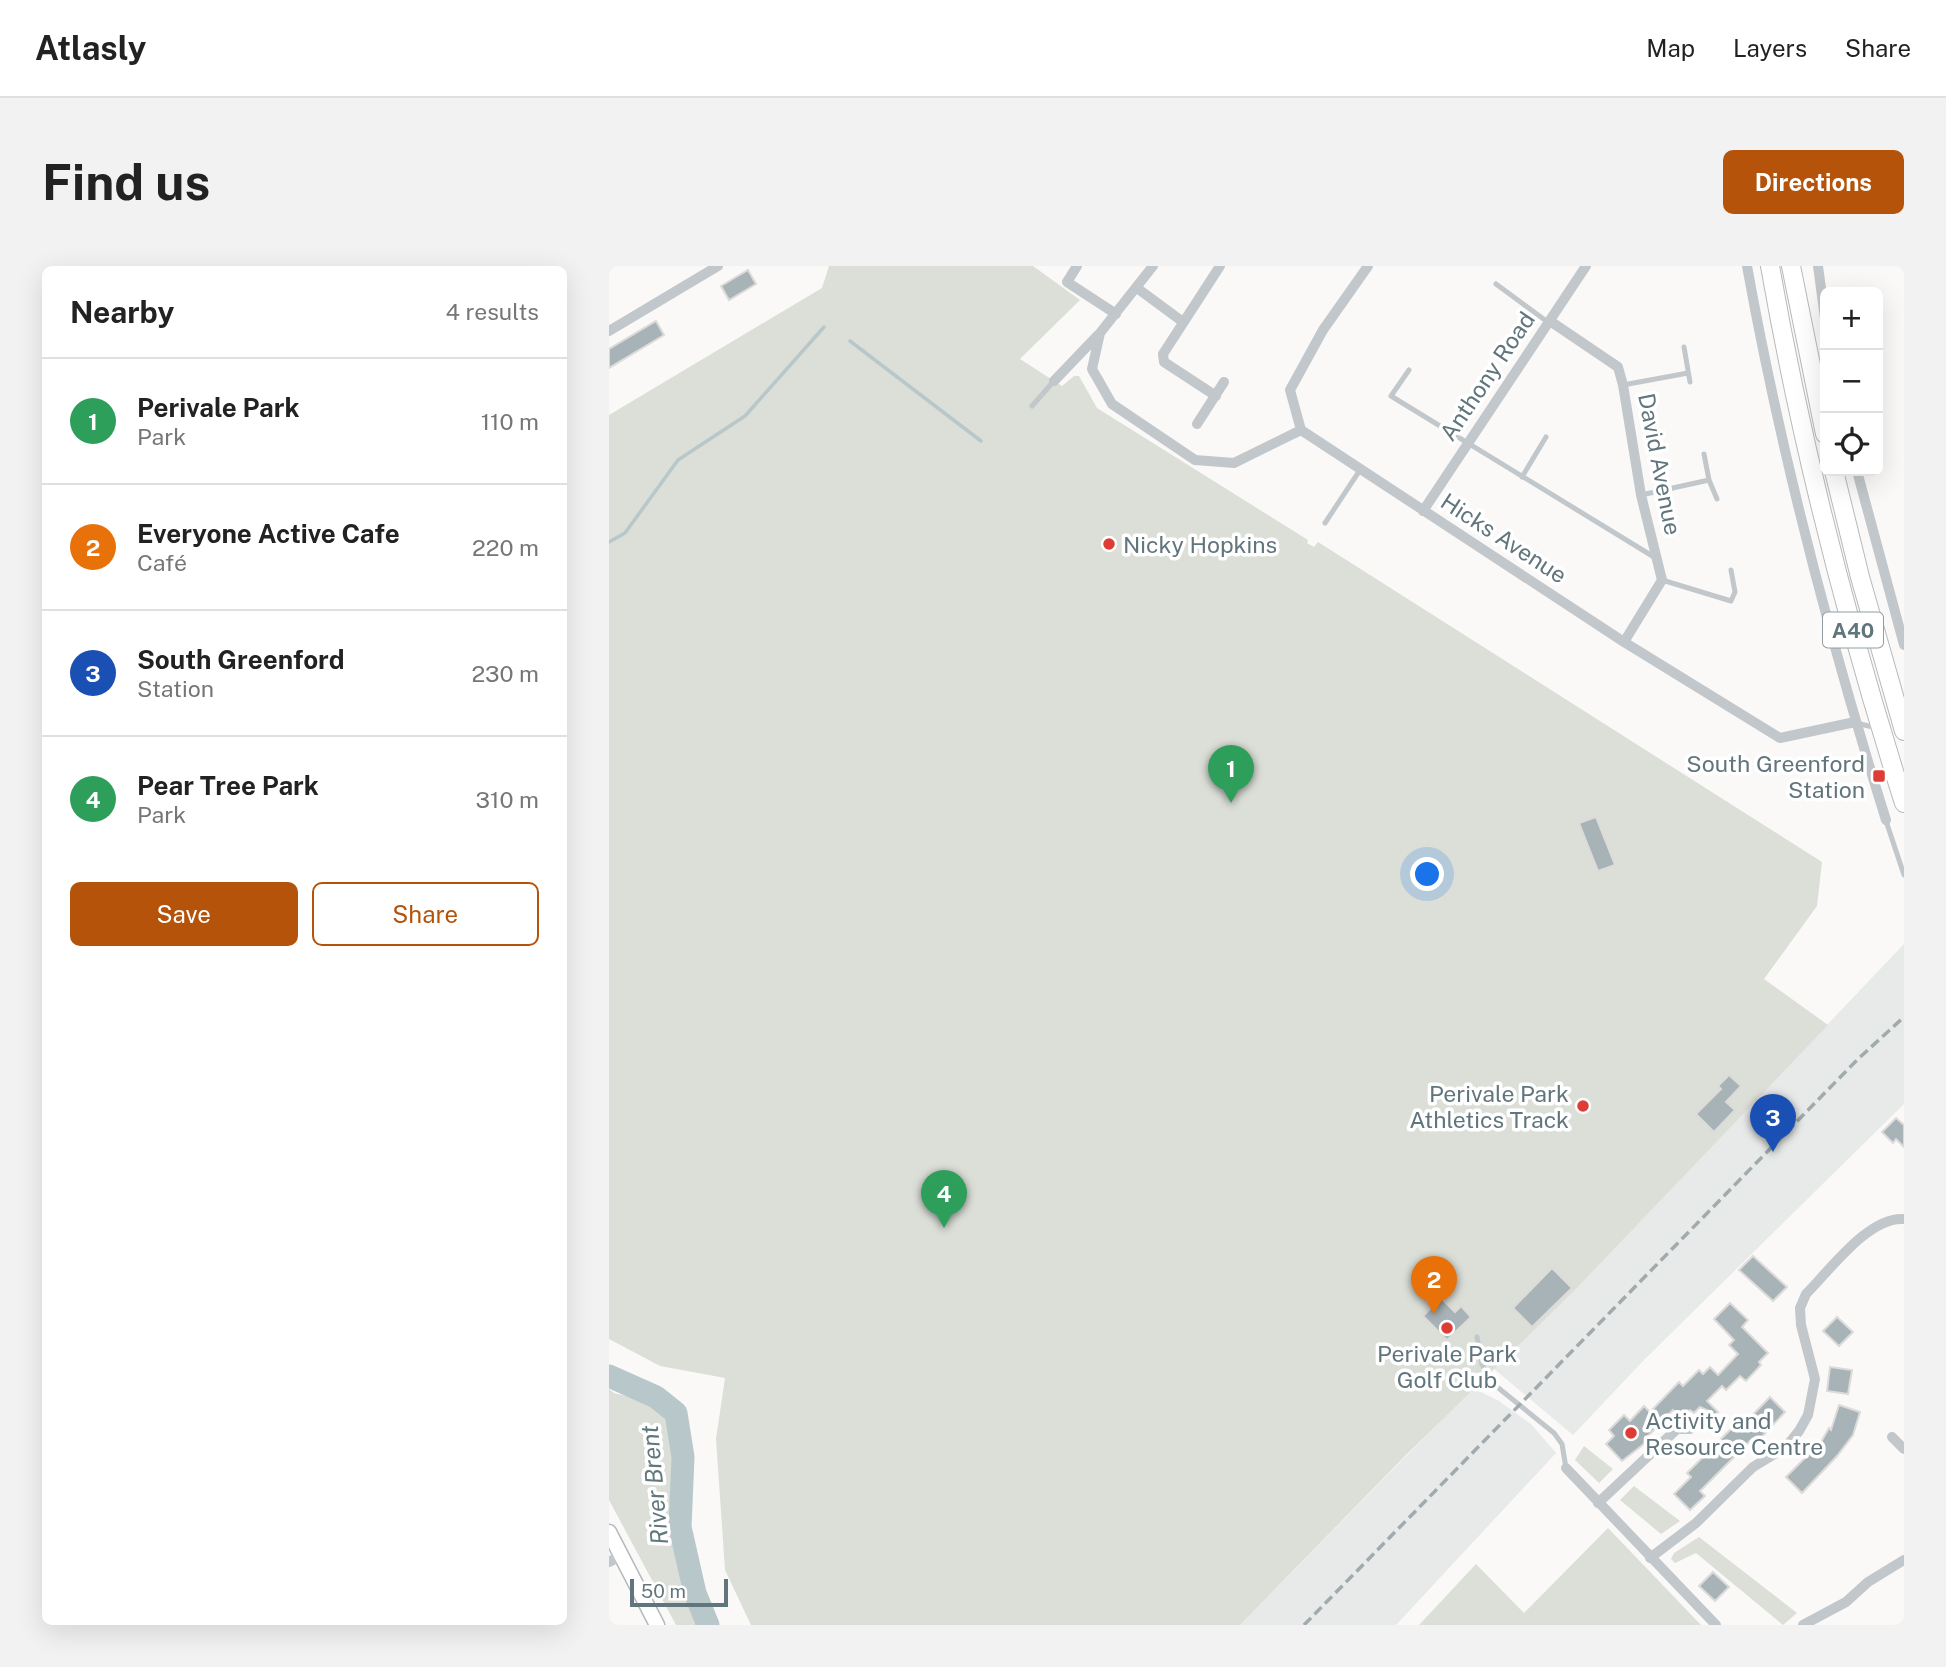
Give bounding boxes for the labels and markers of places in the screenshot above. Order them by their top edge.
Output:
place label: Nicky Hopkins [1123,531,1277,558]
marker: Nicky Hopkins [1101,536,1117,552]
pin: 1 [1208,745,1254,803]
place label: South Greenford Station [1686,750,1865,803]
marker: South Greenford Station [1871,768,1887,784]
place label: Perivale Park Athletics Track [1409,1080,1569,1133]
pin: 3 [1750,1094,1796,1152]
marker: Perivale Park Athletics Track [1575,1098,1591,1114]
pin: 4 [921,1170,967,1228]
pin: 2 [1411,1256,1457,1314]
marker: Perivale Park Golf Club [1439,1320,1455,1336]
place label: Perivale Park Golf Club [1377,1340,1517,1393]
place label: Activity and Resource Centre [1645,1407,1823,1460]
marker: Activity and Resource Centre [1623,1425,1639,1441]

